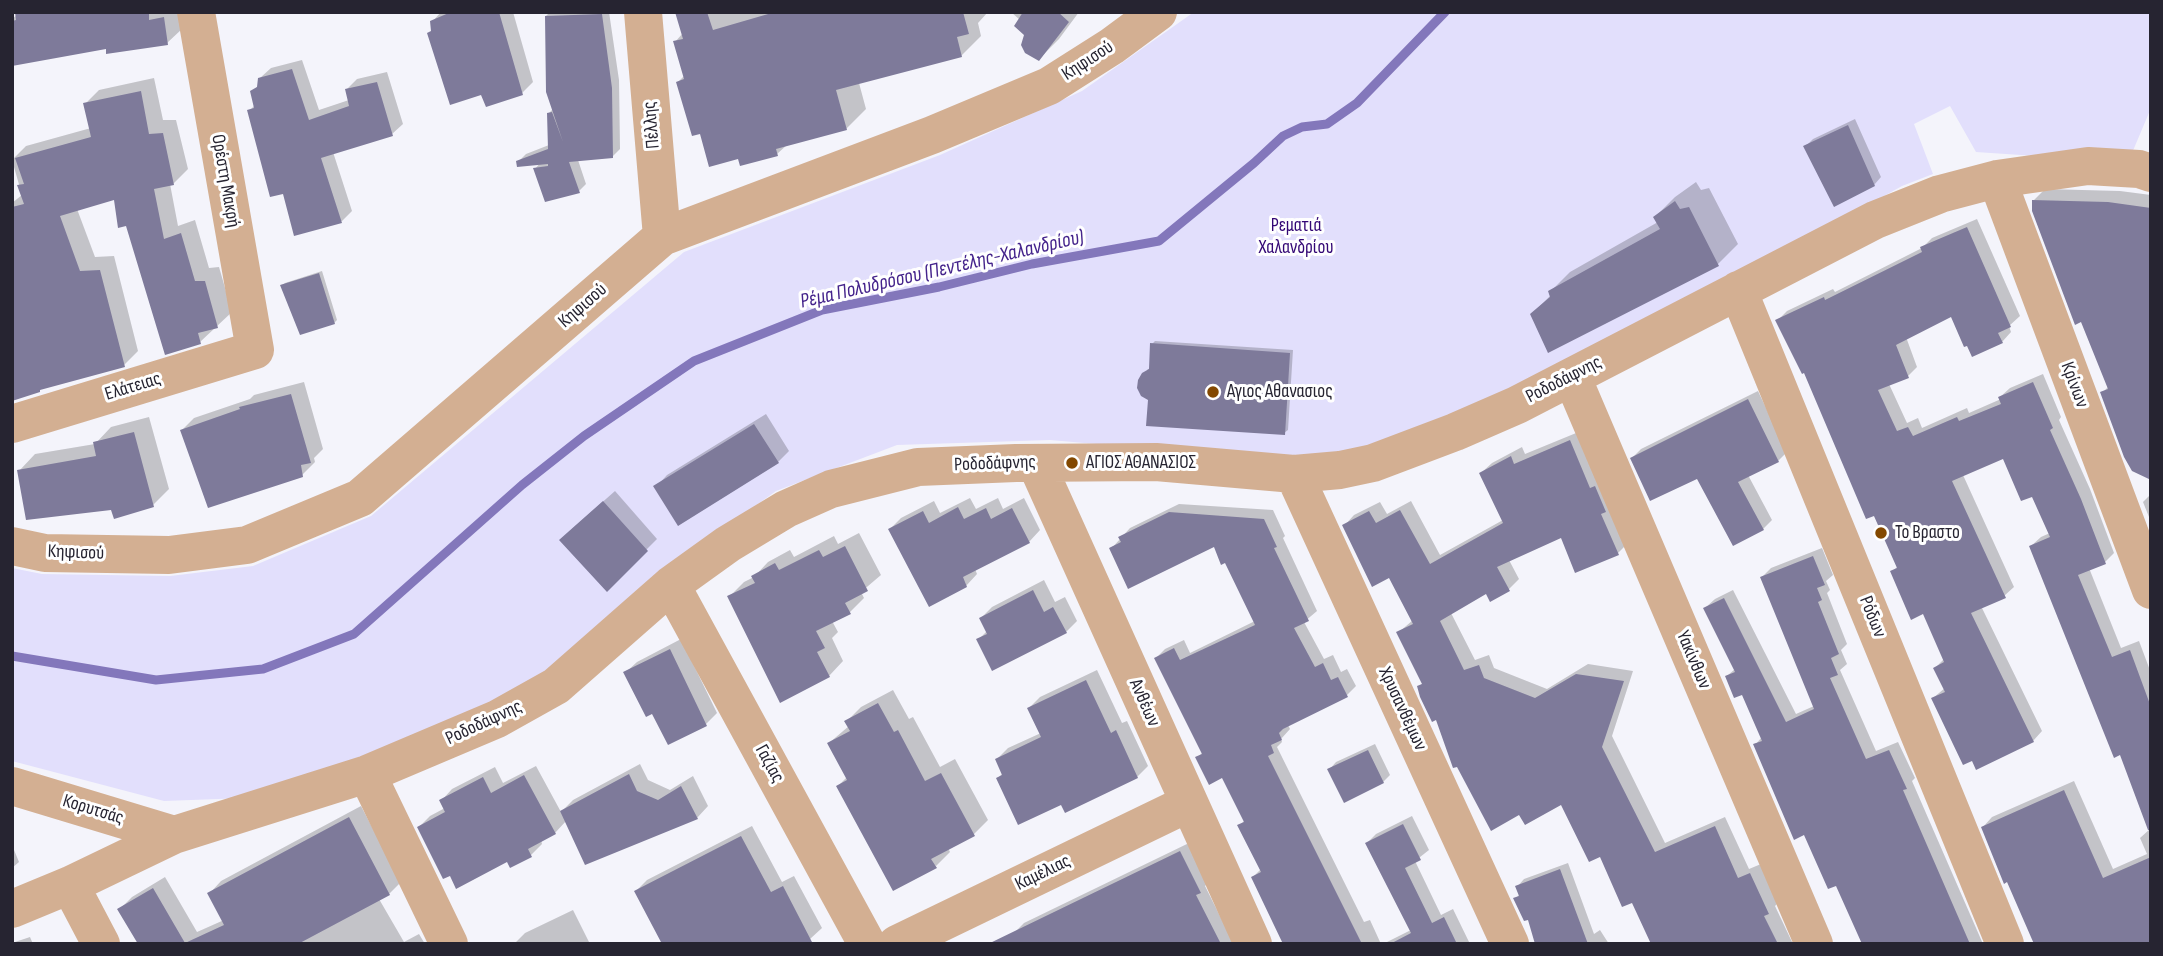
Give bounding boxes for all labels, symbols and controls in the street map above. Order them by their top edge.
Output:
street label: Κηφισού [1058,36,1118,86]
street label: Πέλλης [639,100,665,150]
street label: Ορέστη Μακρή [206,133,244,229]
park label: Ρεματιά Χαλανδρίου [1259,215,1333,259]
water label: Ρέμα Πολυδρόσου (Πεντέλης-Χαλανδρίου) [798,225,1086,315]
street label: Κηφισού [554,279,612,333]
street label: Ροδοδάφνης [1522,351,1606,409]
street label: Κρίνων [2055,359,2093,411]
street label: Ελάτειας [102,368,164,406]
place label: Αγιος Αθανασιος [1227,381,1333,403]
marker: Αγιος Αθανασιος [1205,384,1221,400]
street label: Ροδοδάφνης [954,451,1036,477]
place label: ΑΓΙΟΣ ΑΘΑΝΑΣΙΟΣ [1086,452,1196,474]
marker: ΑΓΙΟΣ ΑΘΑΝΑΣΙΟΣ [1064,455,1080,471]
place label: Το Βραστο [1895,522,1960,544]
marker: Το Βραστο [1873,525,1889,541]
street label: Κηφισού [47,541,105,565]
street label: Ρόδων [1853,593,1891,641]
street label: Υακίνθων [1671,627,1715,693]
street label: Χρυσανθέμων [1373,664,1431,754]
street label: Ανθέων [1124,676,1164,730]
street label: Ροδοδάφνης [442,695,526,751]
street label: Γαζίας [749,741,789,787]
street label: Κορυτσάς [60,790,126,830]
street label: Καμέλιας [1012,850,1074,896]

